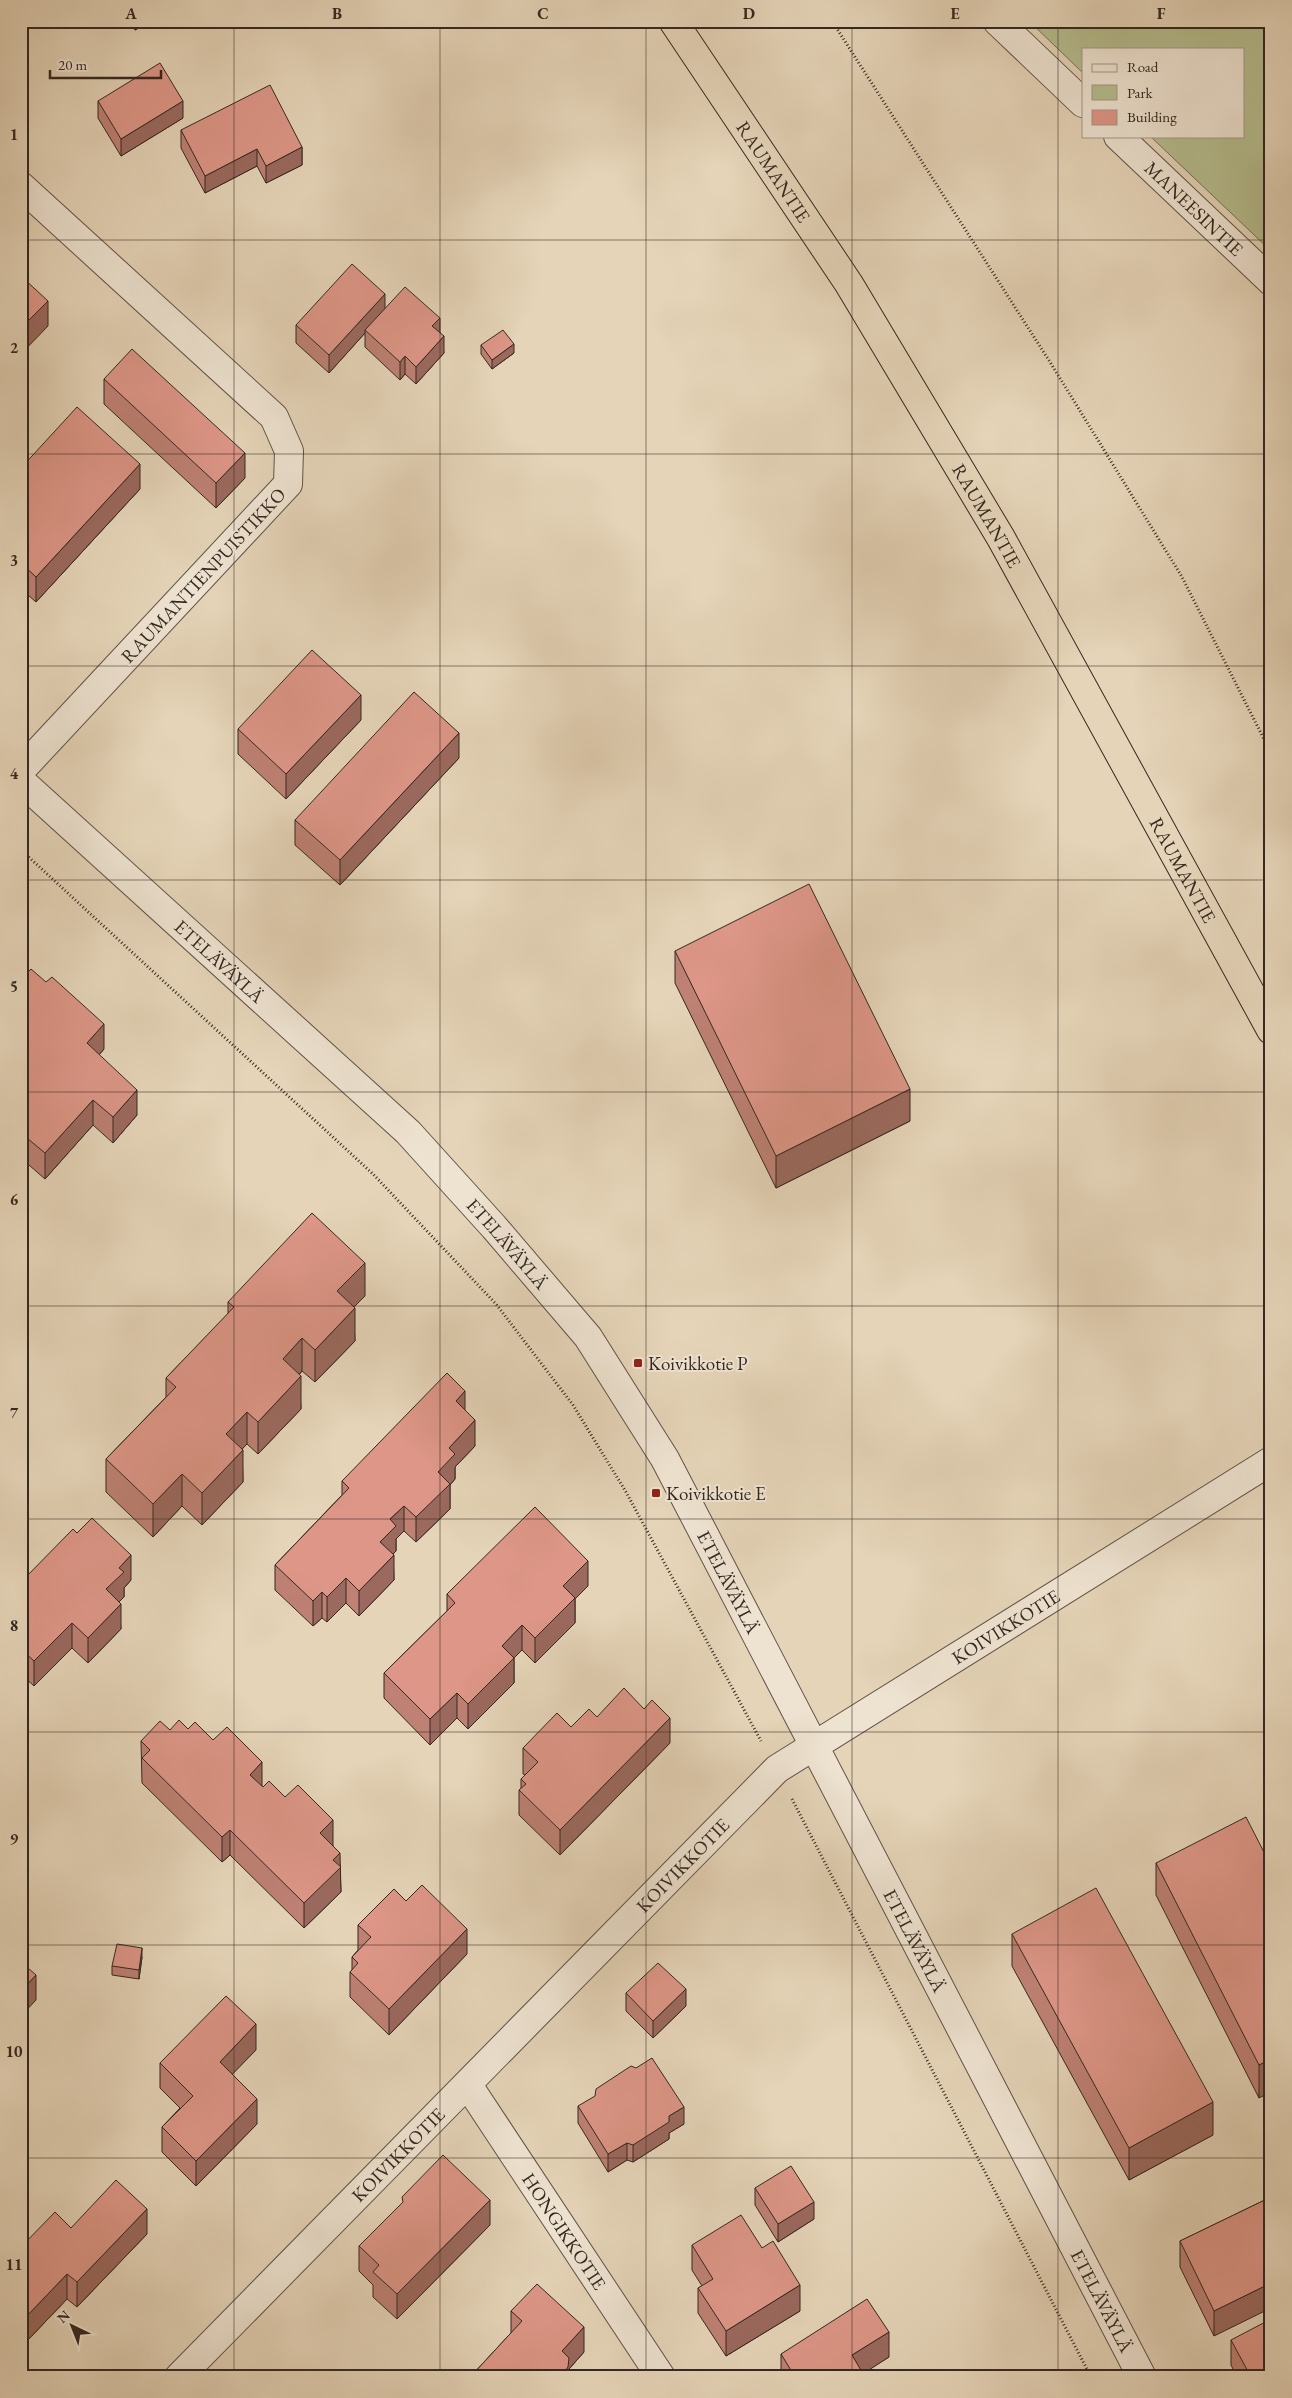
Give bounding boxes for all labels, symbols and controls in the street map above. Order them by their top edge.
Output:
text: A [124,3,137,24]
text: B [332,3,342,24]
text: C [537,3,549,24]
text: D [743,3,755,24]
text: E [950,3,960,24]
text: F [1157,3,1166,24]
scale bar [50,48,161,80]
legend [1082,48,1244,138]
text: 20 m [58,55,87,74]
text: Road [1127,57,1159,76]
text: Park [1127,83,1154,102]
text: Building [1127,107,1177,126]
street label: RAUMANTIE [730,116,816,227]
text: 1 [10,124,18,145]
street label: MANEESINTIE [1139,156,1249,262]
text: 2 [10,337,19,358]
street label: RAUMANTIE [946,459,1027,572]
street label: RAUMANTIENPUISTIKKO [115,482,291,668]
text: 3 [10,550,18,571]
text: 4 [10,763,19,784]
street label: RAUMANTIE [1144,813,1222,928]
street label: ETELÄVÄYLÄ [169,914,270,1009]
text: 5 [10,976,18,997]
text: 6 [10,1189,19,1210]
street label: ETELÄVÄYLÄ [461,1193,554,1295]
place label: Koivikkotie P [648,1351,748,1376]
marker: Koivikkotie P [632,1357,644,1369]
text: 7 [10,1402,19,1423]
place label: Koivikkotie E [666,1481,766,1506]
marker: Koivikkotie E [650,1487,662,1499]
street label: ETELÄVÄYLÄ [691,1526,766,1639]
street label: KOIVIKKOTIE [947,1584,1065,1670]
text: 8 [10,1615,18,1636]
street label: KOIVIKKOTIE [631,1813,735,1918]
text: 9 [10,1828,19,1849]
street label: ETELÄVÄYLÄ [877,1885,952,1997]
text: 10 [6,2041,23,2062]
street label: KOIVIKKOTIE [346,2102,450,2208]
street label: HONGIKKOTIE [516,2168,612,2295]
street label: ETELÄVÄYLÄ [1065,2245,1139,2358]
text: 11 [6,2254,22,2275]
north arrow [48,2300,98,2350]
text: N [53,2306,74,2327]

